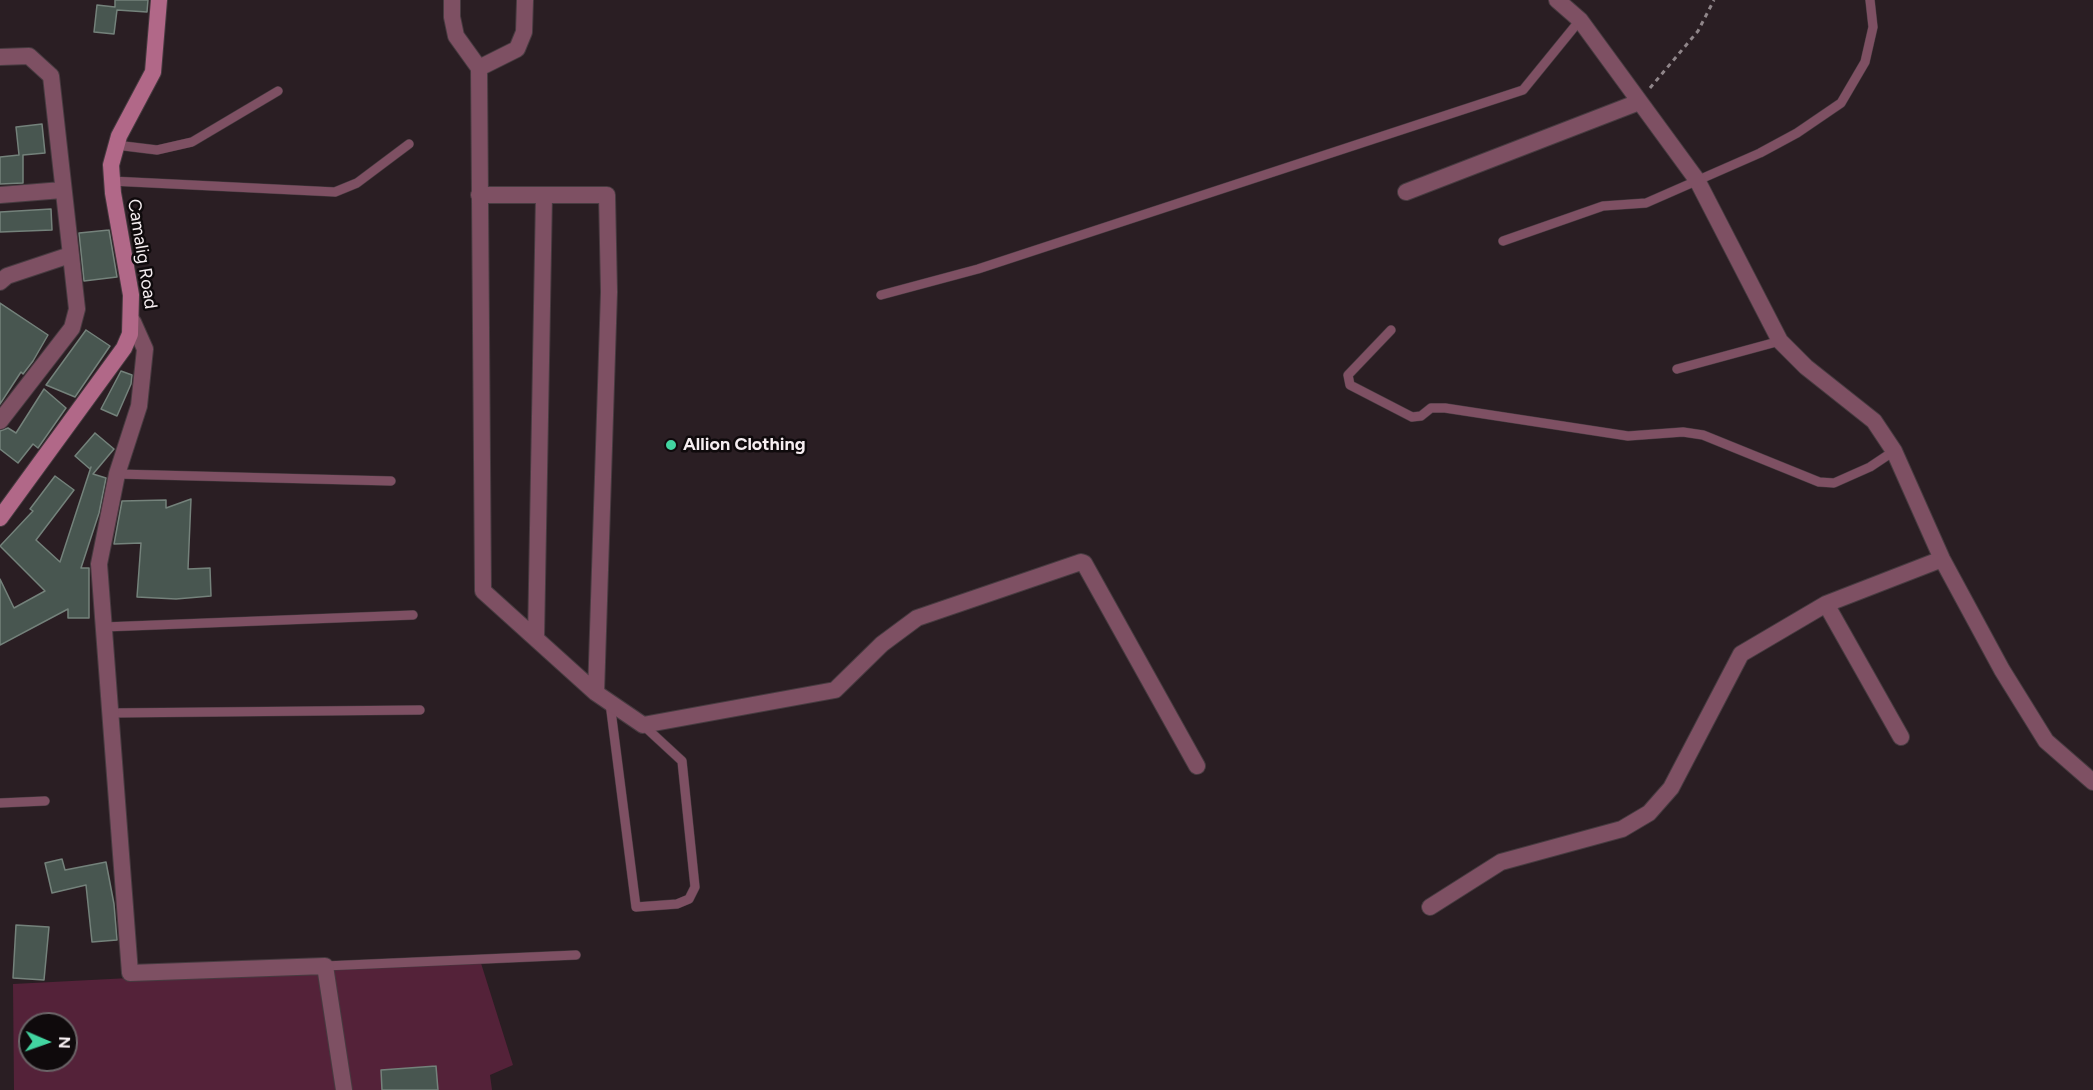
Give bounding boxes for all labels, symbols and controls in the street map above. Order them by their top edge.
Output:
street label: Camalig Road [123,197,161,311]
place label: Allion Clothing [683,434,806,456]
marker: Allion Clothing [664,438,678,452]
north arrow [18,1012,78,1072]
text: N [55,1036,74,1049]

